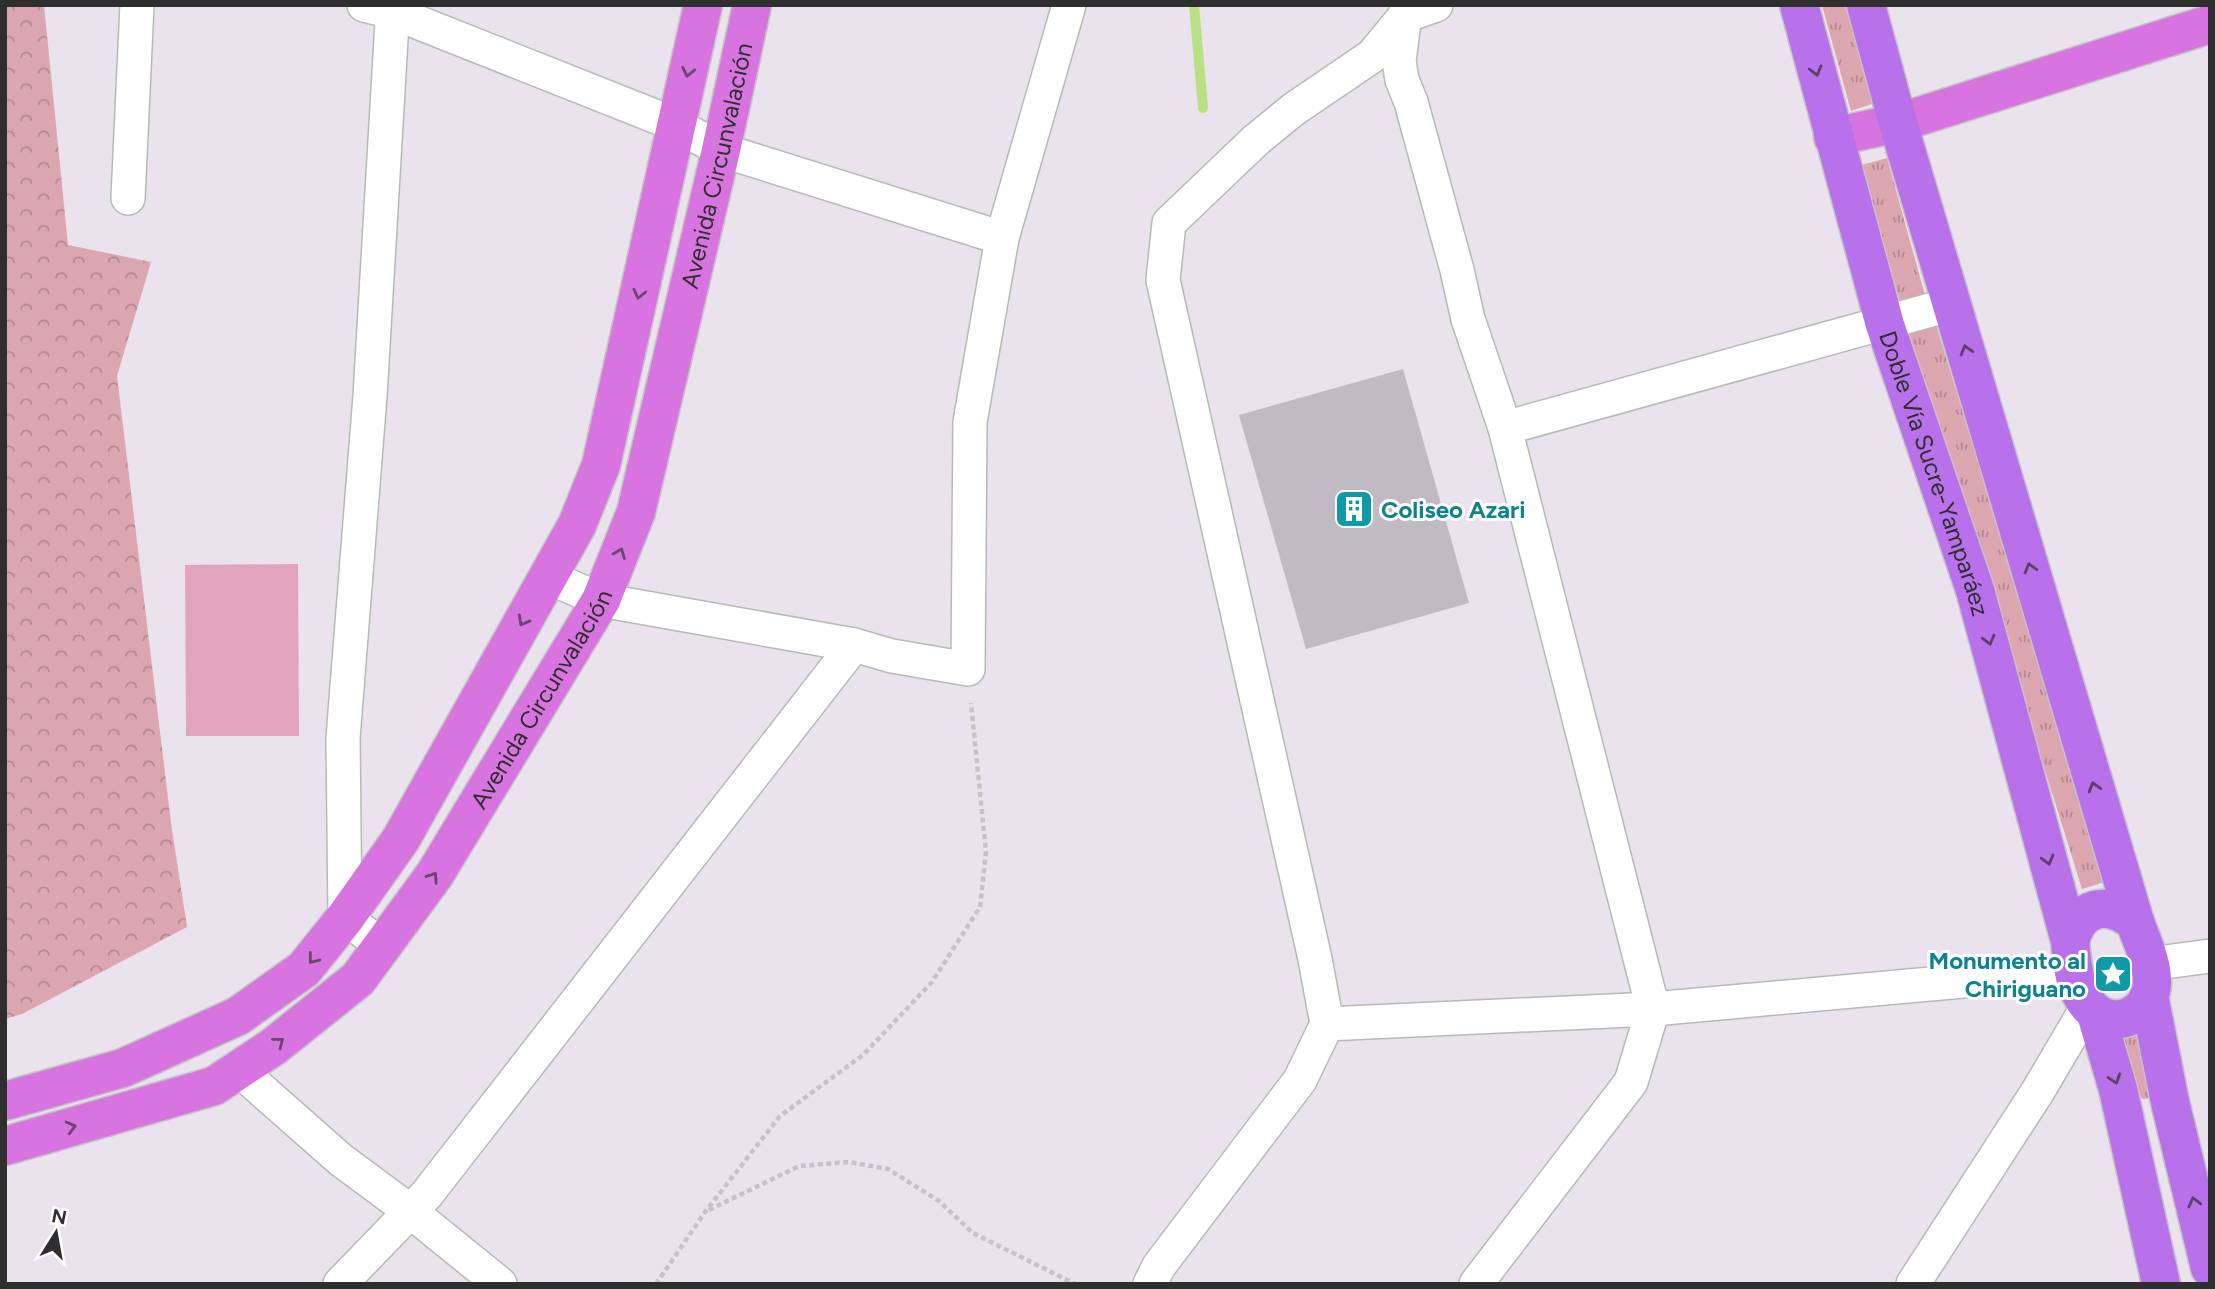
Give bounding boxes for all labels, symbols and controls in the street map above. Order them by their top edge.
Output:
street label: Avenida Circunvalación [675,40,758,291]
one-way arrow [1808,65,1822,77]
one-way arrow [682,66,697,78]
one-way arrow [633,288,648,300]
street label: Doble Vía Sucre-Yamparáez [1874,327,1996,619]
one-way arrow [1959,344,1974,356]
building icon: Coliseo Azari [1333,488,1375,530]
place label: Coliseo Azari [1381,495,1525,524]
one-way arrow [611,548,625,560]
one-way arrow [2024,563,2038,575]
street label: Avenida Circunvalación [464,585,618,814]
one-way arrow [518,614,531,626]
one-way arrow [1980,634,1995,646]
one-way arrow [2088,781,2103,793]
one-way arrow [2040,854,2054,866]
one-way arrow [425,872,437,885]
place label: Monumento al Chiriguano [1929,946,2086,1003]
one-way arrow [308,951,321,964]
place icon: Monumento al Chiriguano [2092,953,2134,995]
one-way arrow [271,1038,284,1050]
one-way arrow [2107,1073,2121,1085]
one-way arrow [65,1121,77,1136]
one-way arrow [2188,1196,2202,1208]
north arrow [21,1198,91,1268]
text: N [50,1204,69,1229]

